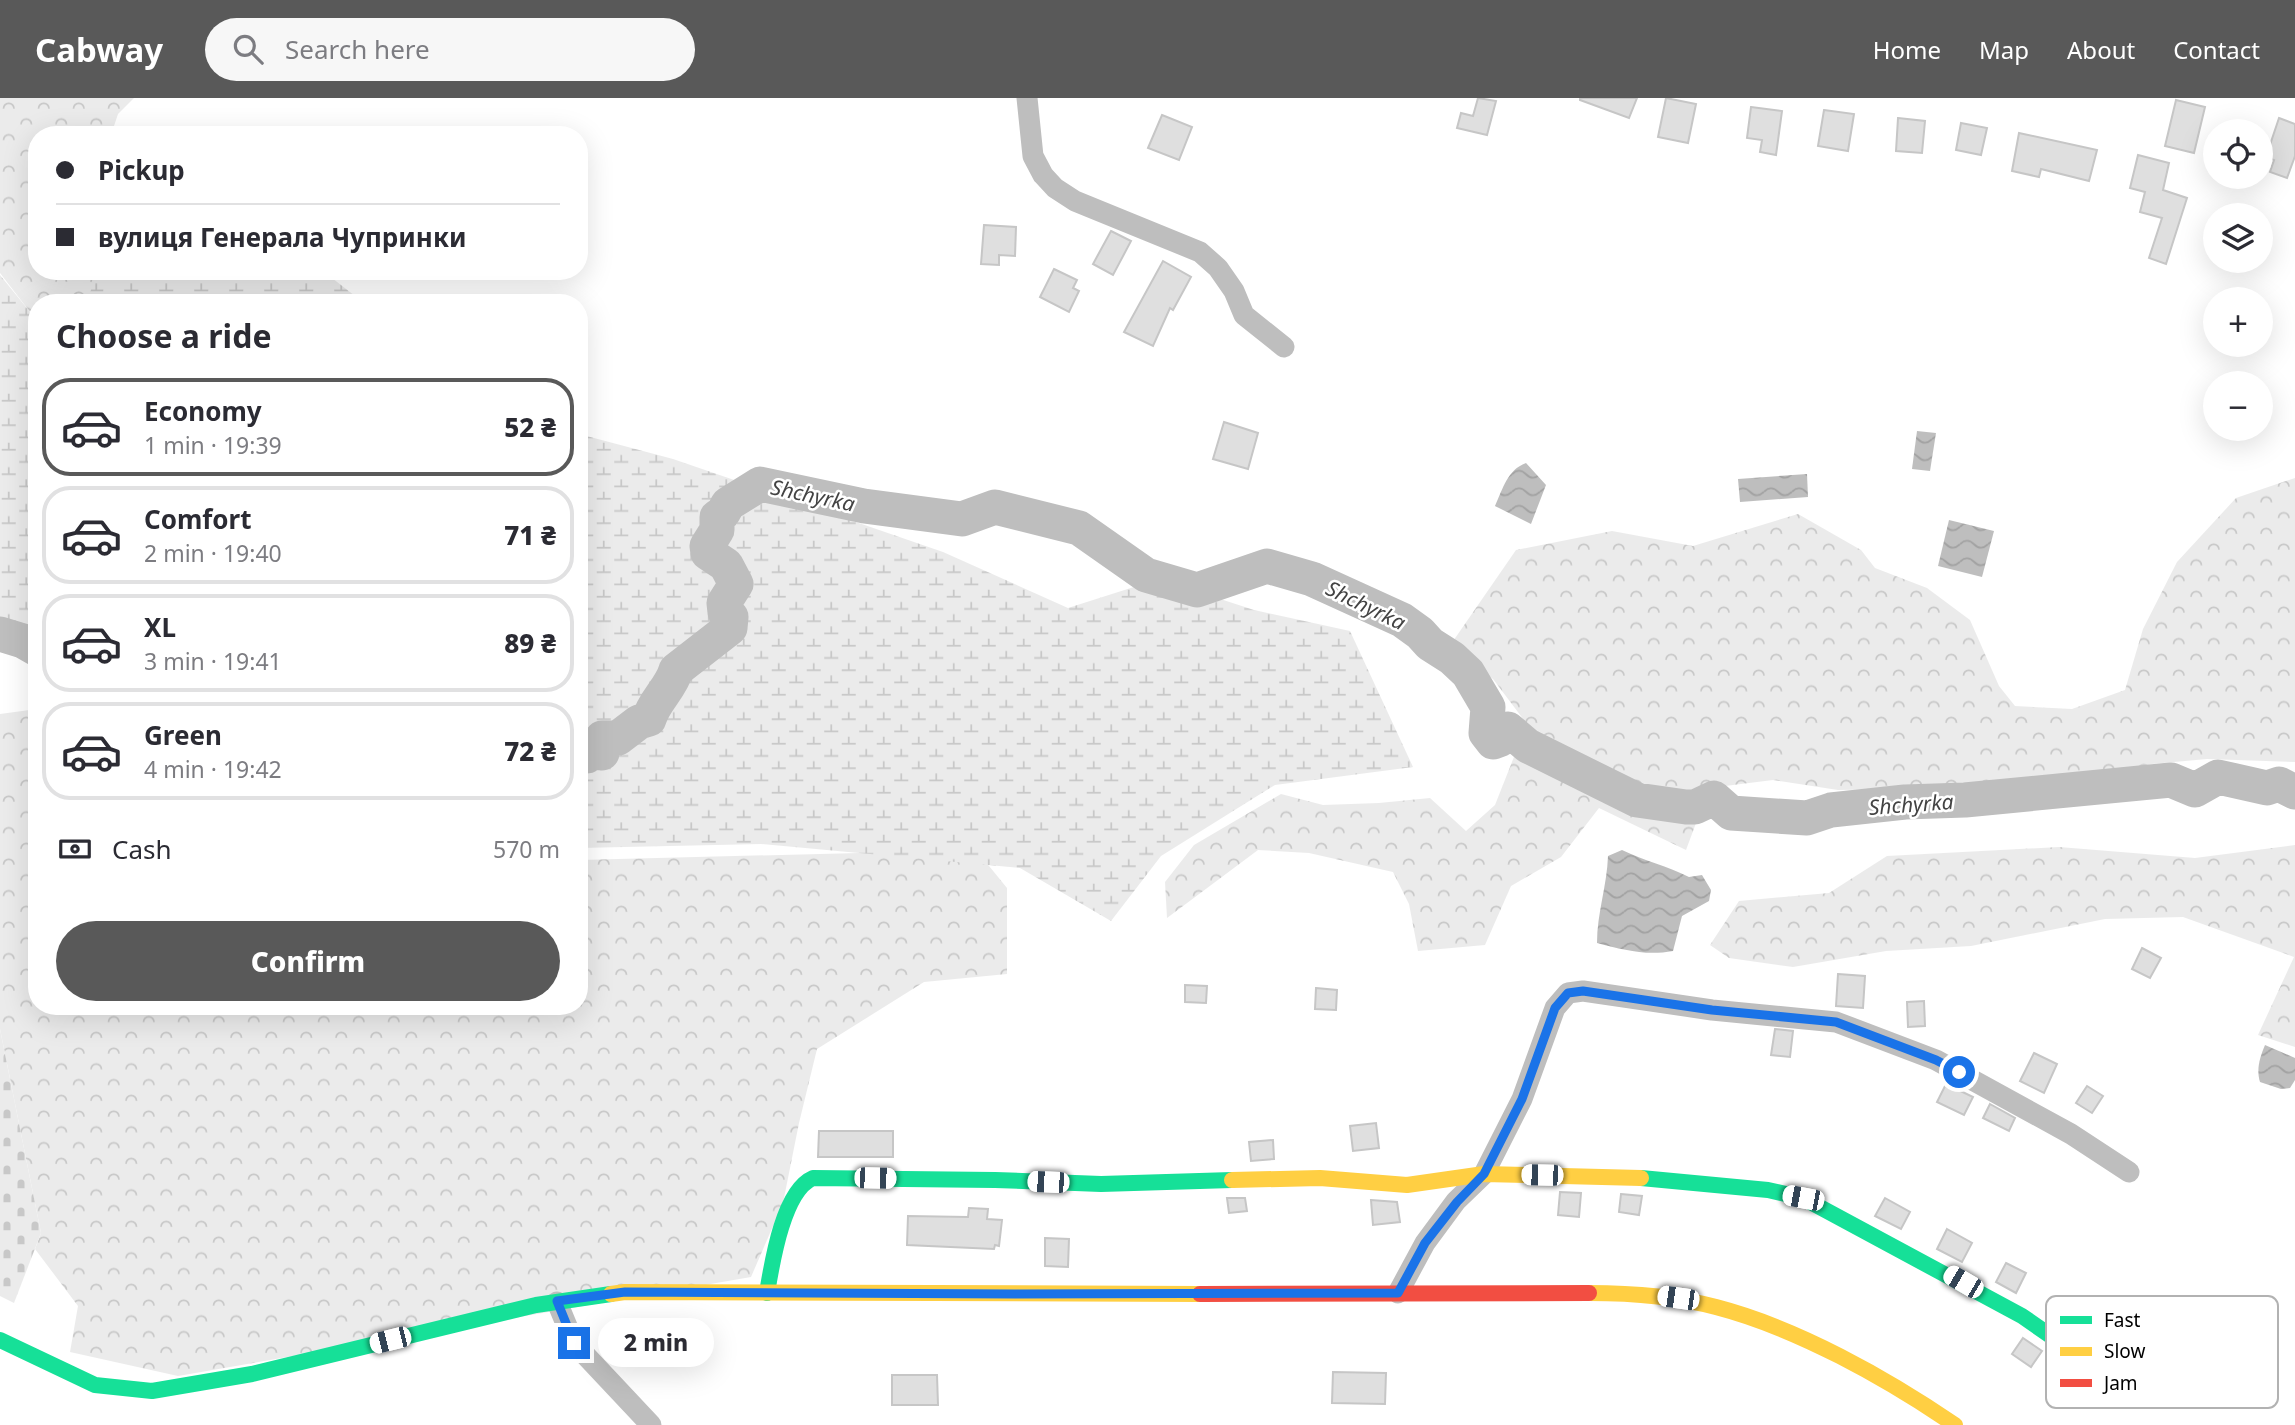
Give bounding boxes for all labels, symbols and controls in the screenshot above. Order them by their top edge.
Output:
search box [205,18,695,81]
text: Cabway [35,27,163,72]
icon: search [229,30,267,68]
text: Search here [285,31,430,67]
text: Home [1873,33,1941,66]
text: Map [1979,33,2029,66]
text: About [2067,33,2135,66]
text: Contact [2173,33,2260,66]
map controls [2203,119,2273,441]
button: locate [2203,119,2273,189]
text: Pickup [98,152,185,188]
button: layers [2203,203,2273,273]
text: вулиця Генерала Чупринки [98,219,466,255]
button: + [2203,287,2273,357]
text: Choose a ride [56,314,272,357]
button: − [2203,371,2273,441]
text: Economy [144,393,262,429]
icon: car [60,396,123,459]
text: 52 ₴ [504,409,556,445]
text: 1 min · 19:39 [144,429,282,461]
water label: Shchyrka [769,472,858,518]
text: Comfort [144,501,252,537]
icon: car [60,504,123,567]
text: 71 ₴ [504,517,556,553]
text: 2 min · 19:40 [144,537,282,569]
water label: Shchyrka [1322,574,1410,636]
text: XL [144,609,176,645]
icon: car [60,612,123,675]
text: 89 ₴ [504,625,556,661]
text: 3 min · 19:41 [144,645,282,677]
text: Green [144,717,222,753]
icon: car [60,720,123,783]
text: 72 ₴ [504,733,556,769]
text: 4 min · 19:42 [144,753,282,785]
water label: Shchyrka [1868,787,1954,821]
icon: cash [56,830,94,868]
text: Cash [112,831,172,867]
text: 570 m [493,833,560,865]
button: Confirm [56,921,560,1001]
route start [1943,1056,1975,1088]
car [1521,1164,1564,1186]
car [854,1167,897,1189]
car [1027,1171,1070,1193]
car [1781,1184,1826,1212]
car [1940,1262,1987,1302]
car [1656,1285,1701,1311]
legend [2046,1296,2278,1408]
text: Fast [2104,1307,2141,1333]
callout: 2 min [598,1318,714,1368]
car [368,1325,413,1355]
text: 2 min [624,1326,688,1358]
route end [558,1327,590,1359]
text: Slow [2104,1338,2145,1364]
text: Jam [2102,1370,2138,1396]

